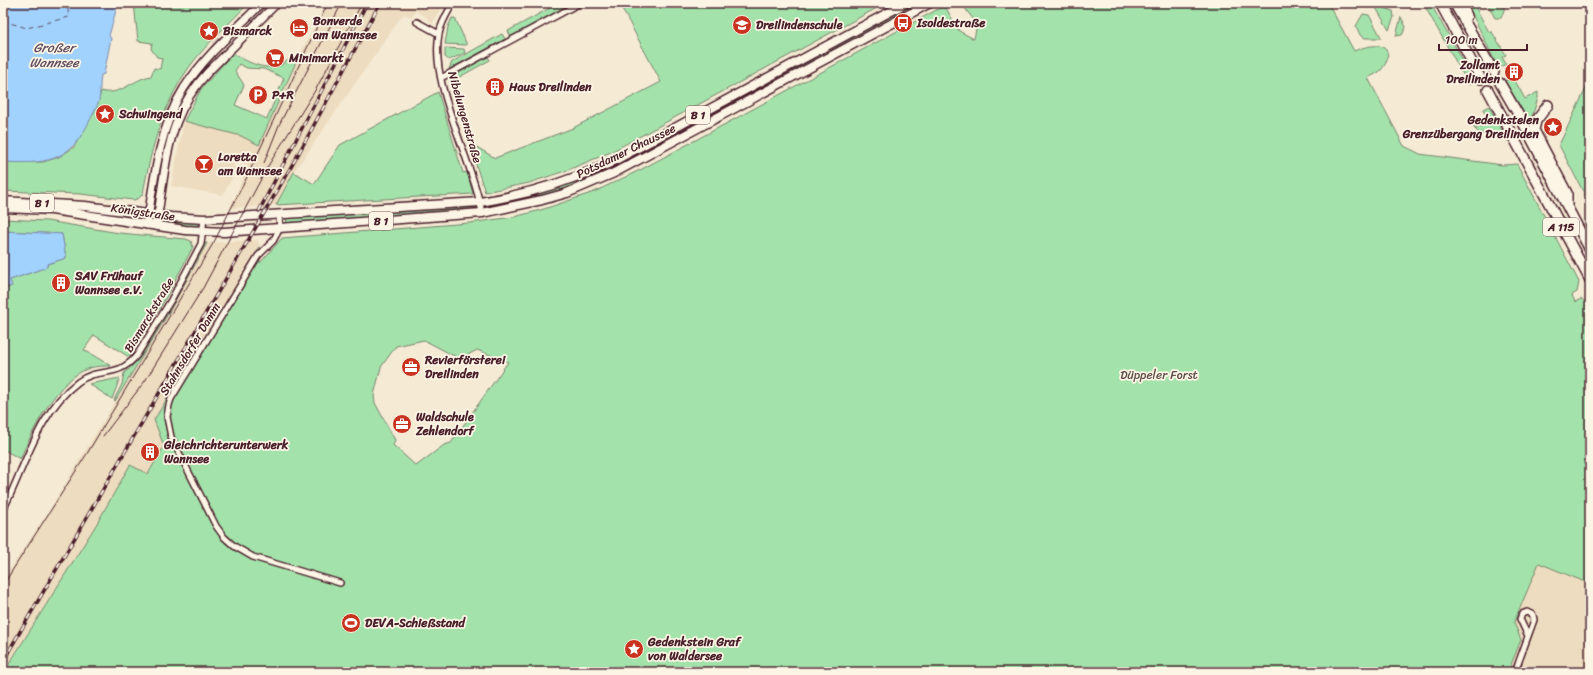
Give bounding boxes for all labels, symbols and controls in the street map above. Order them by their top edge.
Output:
place label: Bonverde am Wannsee [312,10,378,46]
bus stop icon: Isoldestraße [892,12,914,34]
place label: Isoldestraße [916,12,986,34]
school or university icon: Dreilindenschule [731,14,753,36]
place label: Dreilindenschule [756,14,843,36]
hotel icon: Bonverde am Wannsee [288,17,310,39]
place icon: Bismarck [198,20,220,42]
place label: Bismarck [223,20,273,42]
scale bar [1439,26,1527,52]
text: 100 m [1445,29,1478,51]
water label: Großer Wannsee [30,36,80,74]
supermarket icon: Minimarkt [264,47,286,69]
place label: Minimarkt [288,47,344,69]
place label: Zollamt Dreilinden [1446,54,1501,90]
building icon: Zollamt Dreilinden [1503,61,1525,83]
street label: Nibelungenstraße [441,68,489,166]
building icon: Haus Dreilinden [484,76,506,98]
place label: Haus Dreilinden [508,76,592,98]
parking icon: P+R [247,84,269,106]
place label: P+R [272,84,295,106]
place icon: Schwingend [94,103,116,125]
place label: Schwingend [118,103,184,125]
road number: B 1 [686,106,710,124]
place label: Gedenkstelen Grenzübergang Dreilinden [1402,109,1540,145]
place icon: Gedenkstelen Grenzübergang Dreilinden [1542,116,1564,138]
street label: Potsdamer Chaussee [572,117,680,185]
place label: Loretta am Wannsee [217,146,283,182]
bar icon: Loretta am Wannsee [193,153,215,175]
road number: B 1 [30,194,54,212]
street label: Königstraße [110,197,177,227]
road number: B 1 [369,212,393,230]
road number: A 115 [1543,218,1579,236]
place label: SAV Frühauf Wannsee e.V. [74,265,144,301]
building icon: SAV Frühauf Wannsee e.V. [50,272,72,294]
street label: Bismarckstraße [118,273,180,357]
street label: Stahnsdorfer Damm [153,298,227,400]
place label: Revierförsterei Dreilinden [424,349,506,385]
office icon: Revierförsterei Dreilinden [400,356,422,378]
park label: Düppeler Forst [1120,364,1198,386]
place label: Waldschule Zehlendorf [415,406,475,442]
office icon: Waldschule Zehlendorf [391,413,413,435]
place label: Gleichrichterunterwerk Wannsee [163,434,289,470]
building icon: Gleichrichterunterwerk Wannsee [139,441,161,463]
sports icon: DEVA-Schießstand [340,612,362,634]
place label: DEVA-Schießstand [365,612,466,634]
place label: Gedenkstein Graf von Waldersee [647,631,742,667]
place icon: Gedenkstein Graf von Waldersee [623,638,645,660]

